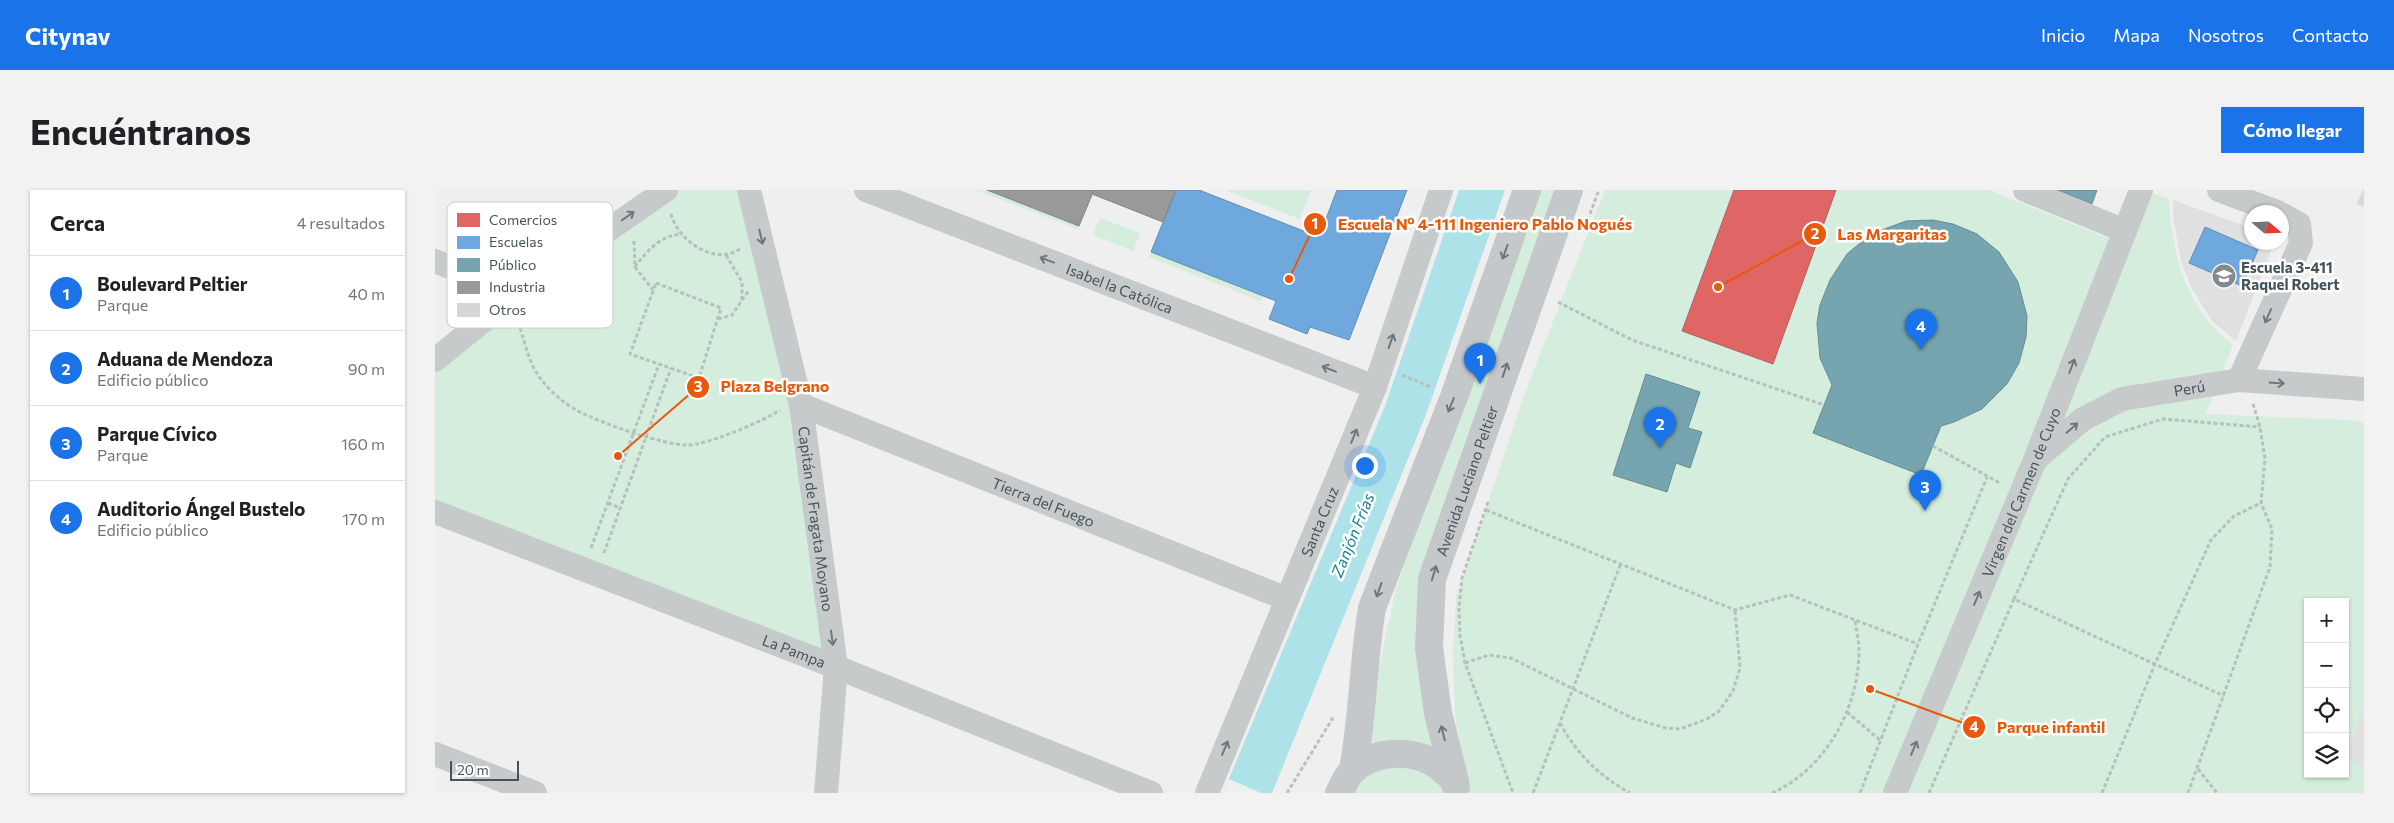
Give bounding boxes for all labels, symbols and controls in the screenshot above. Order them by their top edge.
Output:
text: Citynav [25,21,111,50]
text: Inicio [2041,24,2085,46]
text: Mapa [2113,24,2160,46]
text: Nosotros [2188,24,2264,46]
text: Contacto [2292,24,2369,46]
button: Cómo llegar [2221,107,2364,153]
text: Encuéntranos [30,109,251,152]
legend [447,202,613,328]
north arrow [2244,205,2289,250]
callout: Escuela Nº 4-111 Ingeniero Pablo Nogués [1303,208,1642,239]
text: Cerca [50,210,105,235]
text: Comercios [489,211,557,228]
one-way arrow [621,211,635,221]
text: 4 resultados [297,213,385,232]
text: 1 [1312,214,1318,232]
text: Escuela Nº 4-111 Ingeniero Pablo Nogués [1338,214,1632,233]
callout: Las Margaritas [1802,219,1957,250]
text: 2 [1811,224,1819,242]
text: Las Margaritas [1837,224,1947,243]
one-way arrow [757,229,766,245]
text: Escuelas [489,233,543,250]
one-way arrow [1500,244,1509,260]
one-way arrow [1040,255,1055,264]
text: Público [489,256,536,273]
place label: Escuela 3-411 Raquel Robert [2241,258,2340,293]
street label: Isabel la Católica [1064,259,1176,317]
school or university icon: Escuela 3-411 Raquel Robert [2211,263,2237,289]
text: Boulevard Peltier [97,272,248,295]
text: Industria [489,278,545,295]
text: 1 [62,284,70,303]
text: 40 m [348,284,385,303]
text: Parque [97,295,148,314]
text: Otros [489,301,526,318]
one-way arrow [2263,308,2273,323]
pin: 4 [1905,309,1937,350]
one-way arrow [1387,333,1396,349]
pin: 1 [1464,343,1496,384]
text: Aduana de Mendoza [97,347,273,370]
text: 2 [61,359,71,378]
text: 90 m [348,359,385,378]
one-way arrow [2068,359,2077,374]
one-way arrow [1501,362,1511,378]
one-way arrow [1322,364,1338,373]
text: Edificio público [97,370,208,389]
callout: Plaza Belgrano [686,371,839,402]
text: Plaza Belgrano [721,376,830,395]
text: 3 [694,377,703,395]
street label: Perú [2172,377,2206,399]
one-way arrow [2269,378,2285,387]
one-way arrow [1445,398,1454,413]
street label: Avenida Luciano Peltier [1432,403,1501,558]
street label: Virgen del Carmen de Cuyo [1978,405,2064,580]
pin: 2 [1644,407,1676,448]
text: Parque Cívico [97,422,217,445]
one-way arrow [2065,422,2078,434]
street label: Capitán de Fragata Moyano [795,425,837,613]
one-way arrow [1350,429,1360,444]
text: 3 [61,434,71,453]
text: 160 m [341,434,385,453]
text: Parque [97,445,148,464]
your location [1352,453,1378,479]
pin: 3 [1909,470,1941,511]
street label: Tierra del Fuego [989,473,1097,530]
street label: Santa Cruz [1297,484,1342,559]
water label: Zanjón Frías [1326,490,1378,581]
text: Auditorio Ángel Bustelo [97,497,305,520]
text: 4 [61,509,71,528]
text: 170 m [342,509,385,528]
text: Edificio público [97,520,208,539]
one-way arrow [1430,565,1440,581]
one-way arrow [1374,581,1383,597]
one-way arrow [1973,591,1982,606]
map controls [2304,598,2349,778]
button: + [2304,598,2349,643]
street label: La Pampa [760,630,828,671]
one-way arrow [827,630,837,646]
button: − [2304,643,2349,688]
button: locate [2304,688,2349,733]
callout: Parque infantil [1962,712,2115,743]
text: 4 [1969,717,1979,735]
text: Parque infantil [1997,717,2105,736]
one-way arrow [1438,726,1447,742]
button: layers [2304,733,2349,778]
one-way arrow [1221,741,1231,756]
one-way arrow [1910,741,1920,756]
scale bar [450,758,519,781]
text: 20 m [457,761,489,778]

